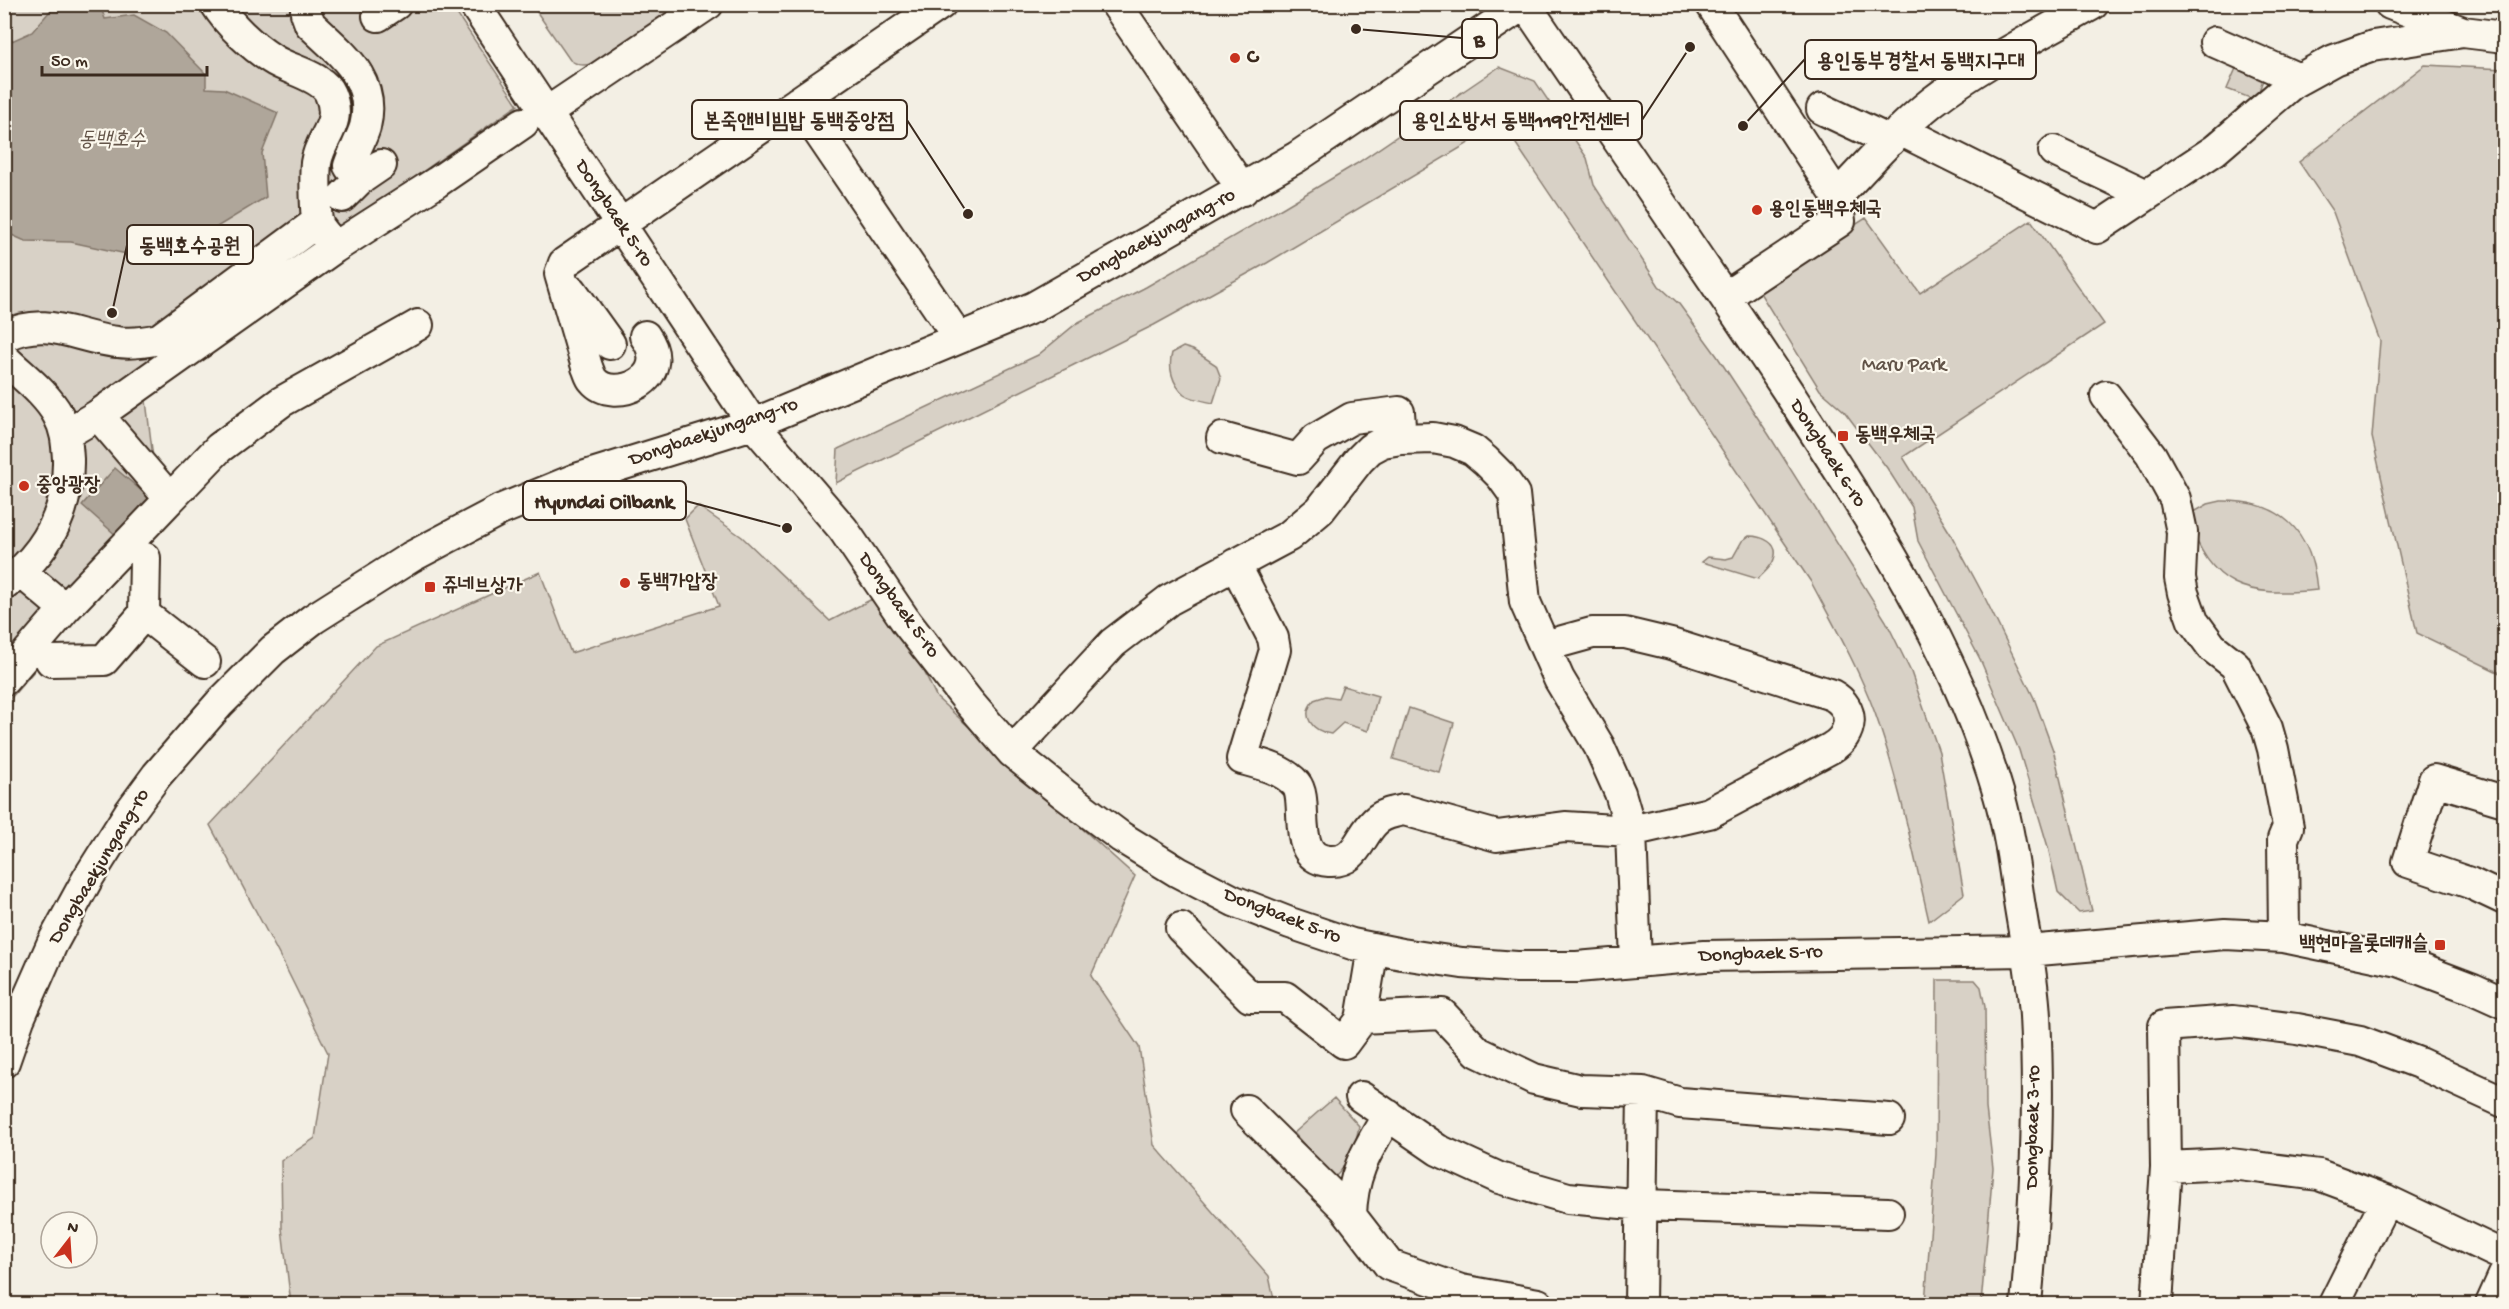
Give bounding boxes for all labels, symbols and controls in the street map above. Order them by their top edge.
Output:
callout: B [1462,19,1497,58]
text: B [1473,30,1486,55]
scale bar [42,39,207,77]
callout: 용인동부경찰서 동백지구대 [1805,40,2036,79]
place label: C [1246,47,1260,70]
text: 용인동부경찰서 동백지구대 [1817,50,2025,76]
marker: C [1228,51,1242,65]
text: 50 m [51,52,88,73]
callout: 본죽앤비빔밥 동백중앙점 [692,100,907,139]
callout: 용인소방서 동백119안전센터 [1400,101,1642,140]
text: 본죽앤비빔밥 동백중앙점 [704,111,895,136]
text: 용인소방서 동백119안전센터 [1412,111,1630,136]
water label: 동백호수 [78,129,146,154]
street label: Dongbaek 5-ro [568,154,657,272]
street label: Dongbaekjungang-ro [1072,184,1240,291]
place label: 용인동백우체국 [1769,199,1882,222]
marker: 용인동백우체국 [1750,203,1764,217]
callout: 동백호수공원 [127,225,253,264]
text: 동백호수공원 [139,236,241,261]
park label: Maru Park [1862,355,1948,378]
street label: Dongbaekjungang-ro [625,393,801,473]
street label: Dongbaek 6-ro [1783,394,1870,512]
place label: 동백우체국 [1855,425,1935,448]
marker: 동백우체국 [1836,429,1850,443]
place label: 중앙광장 [36,475,100,498]
marker: 중앙광장 [17,479,31,493]
callout: Hyundai Oilbank [523,481,686,520]
text: Hyundai Oilbank [534,492,676,517]
street label: Dongbaek 5-ro [851,547,944,663]
place label: 동백가압장 [637,572,717,595]
place label: 쥬네브상가 [442,576,523,599]
marker: 동백가압장 [618,576,632,590]
marker: 쥬네브상가 [423,580,437,594]
street label: Dongbaekjungang-ro [44,785,155,951]
street label: Dongbaek 5-ro [1218,883,1344,950]
place label: 백현마을롯데캐슬 [2299,932,2428,957]
marker: 백현마을롯데캐슬 [2433,938,2447,952]
street label: Dongbaek 5-ro [1697,941,1823,969]
street label: Dongbaek 3-ro [2021,1065,2047,1191]
north arrow [39,1210,99,1270]
text: N [65,1218,81,1240]

